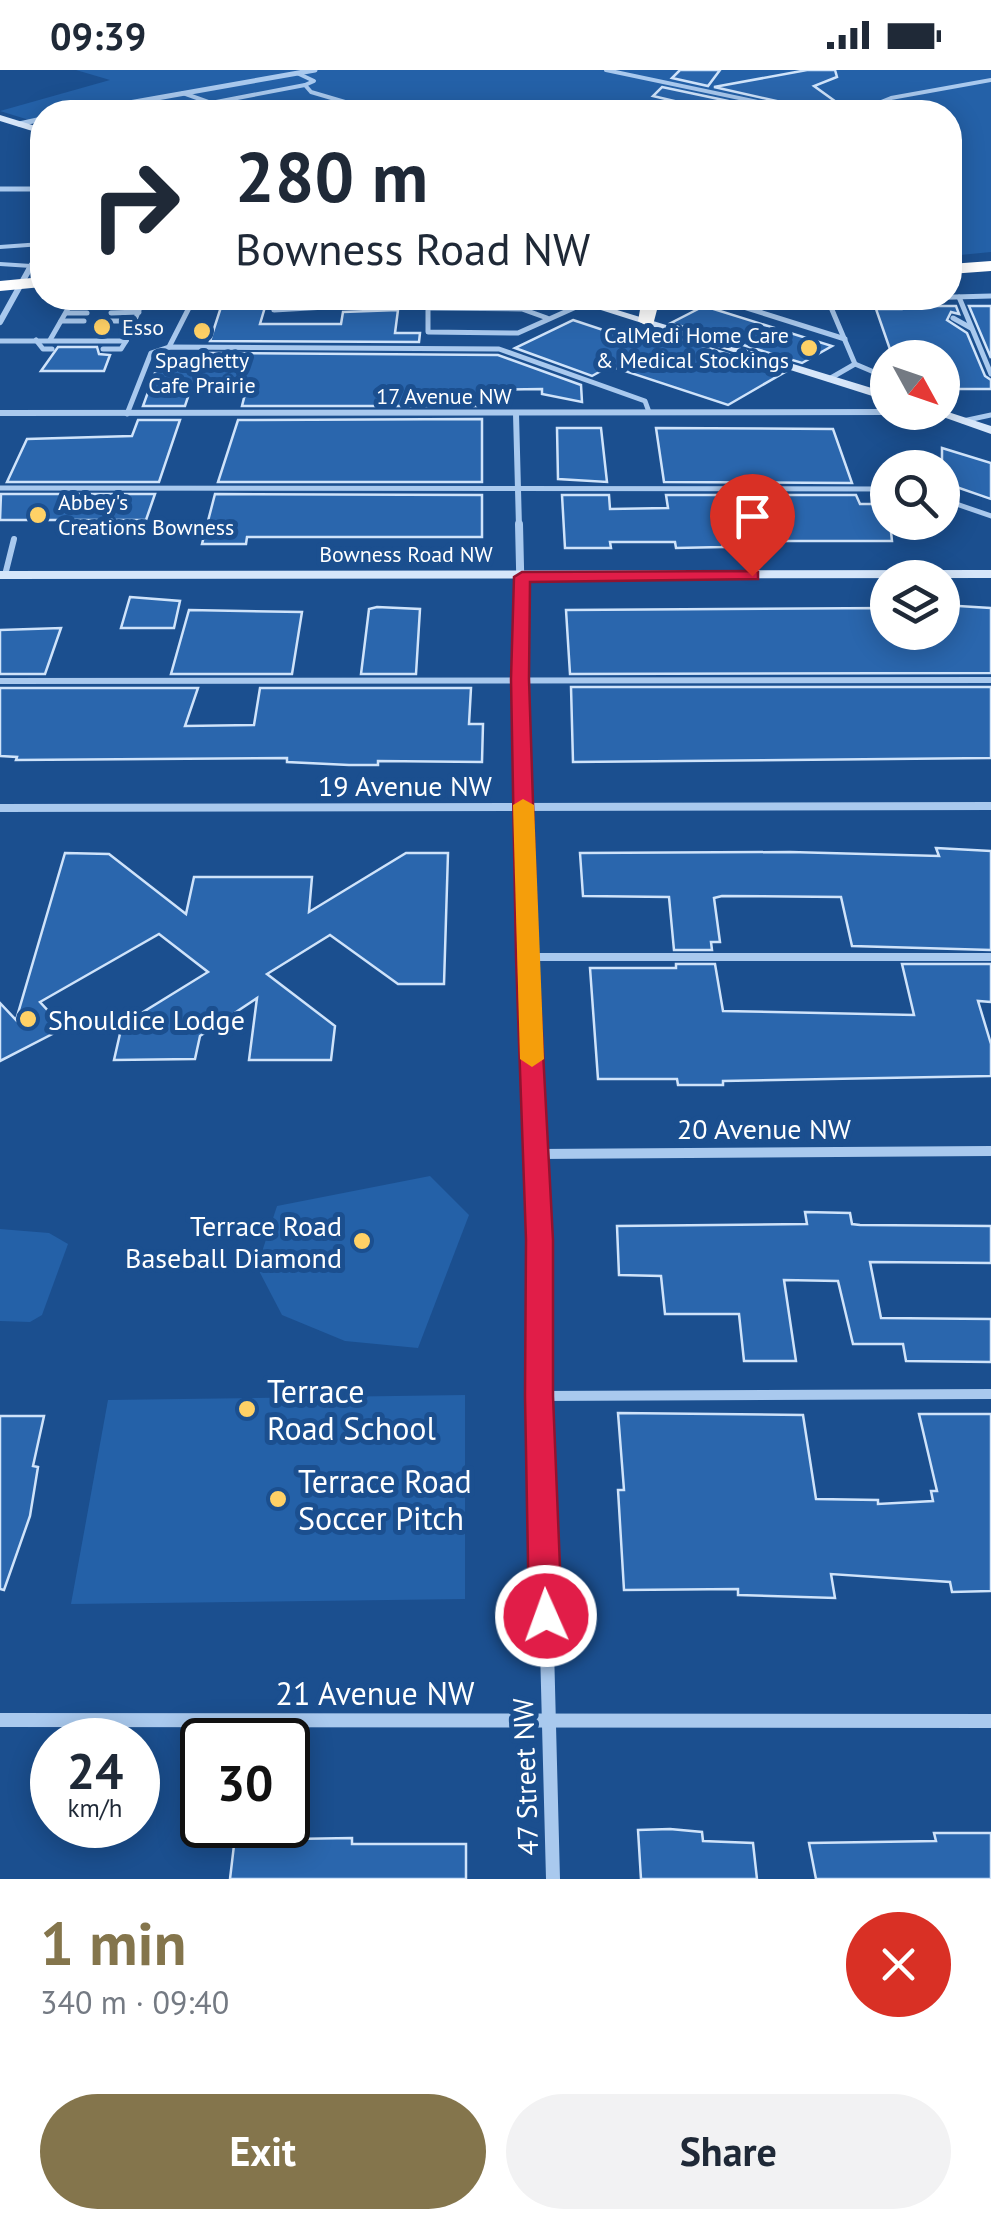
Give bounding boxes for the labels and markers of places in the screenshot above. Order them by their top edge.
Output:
place label: Esso [122,313,164,341]
marker: Esso [91,316,113,338]
marker: Spaghetty Cafe Prairie [191,320,213,342]
place label: CalMedi Home Care & Medical Stockings [596,321,789,374]
marker: CalMedi Home Care & Medical Stockings [798,337,820,359]
place label: Spaghetty Cafe Prairie [148,346,256,399]
pin [710,474,795,577]
place label: Abbey's Creations Bowness [58,488,234,541]
marker: Abbey's Creations Bowness [27,504,49,526]
place label: Shouldice Lodge [48,1001,245,1038]
marker: Shouldice Lodge [17,1008,39,1030]
place label: Terrace Road Baseball Diamond [125,1207,342,1276]
marker: Terrace Road Baseball Diamond [351,1230,373,1252]
place label: Terrace Road School [267,1370,437,1449]
marker: Terrace Road School [236,1398,258,1420]
place label: Terrace Road Soccer Pitch [298,1460,472,1539]
marker: Terrace Road Soccer Pitch [267,1488,289,1510]

